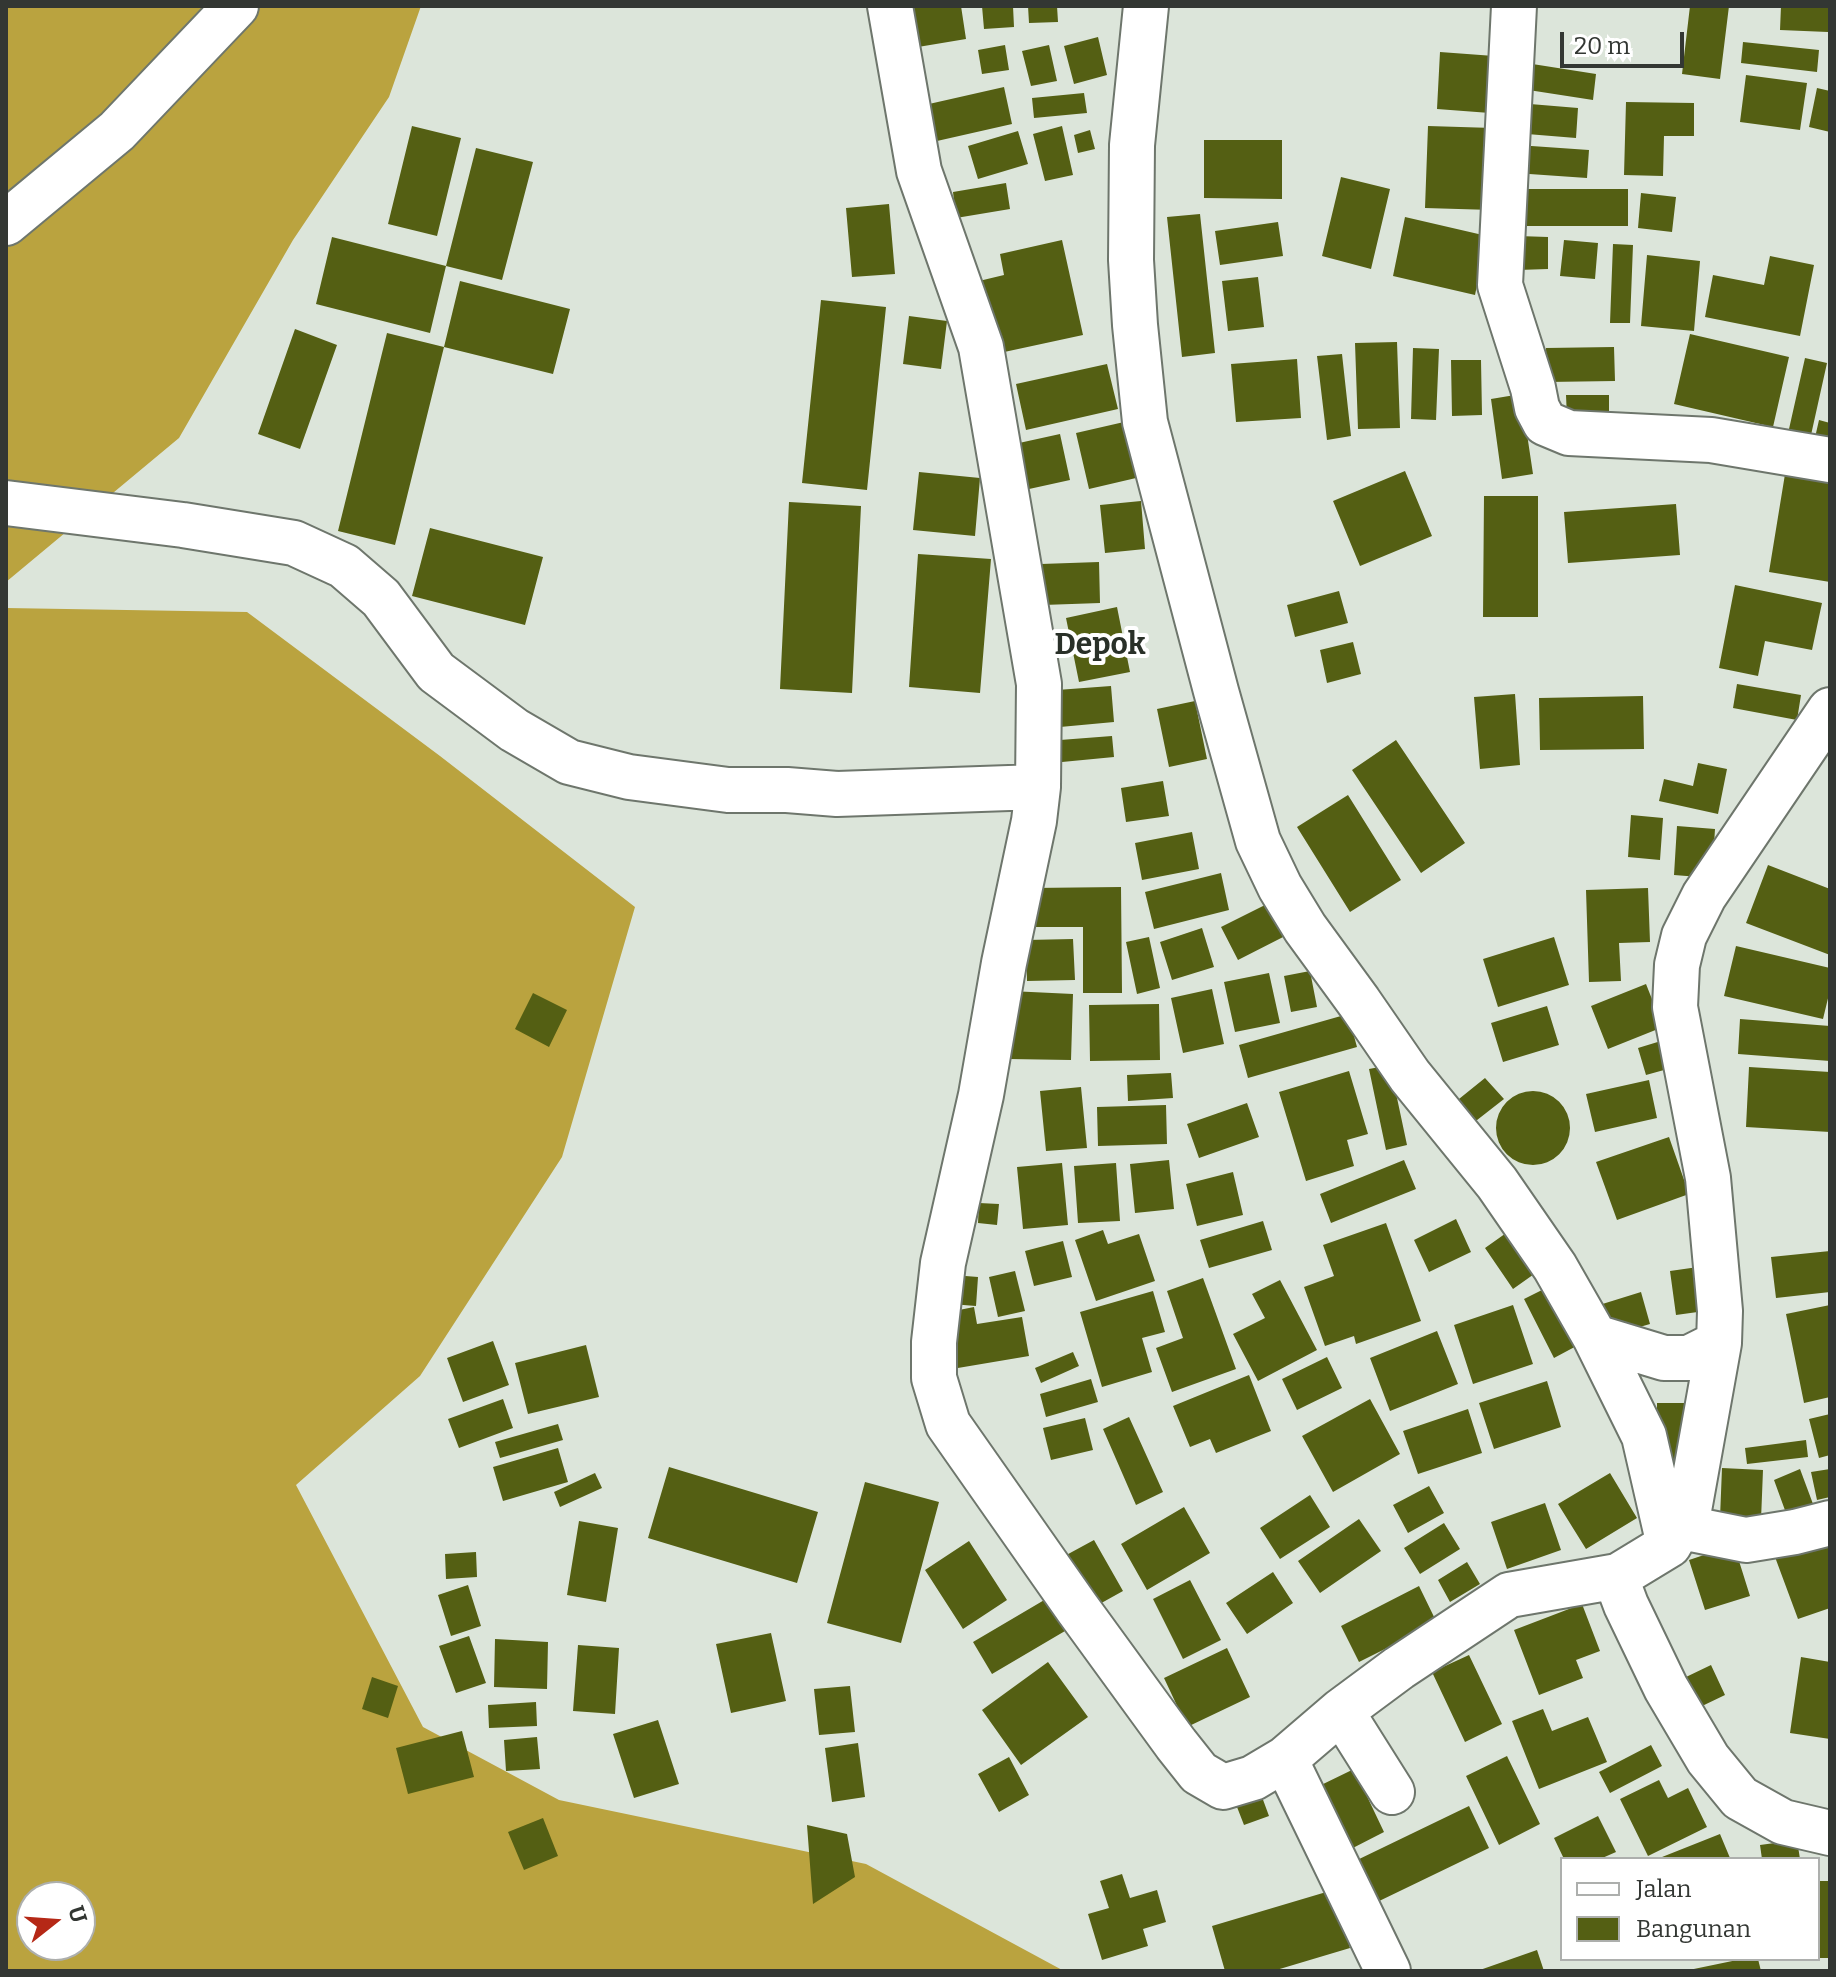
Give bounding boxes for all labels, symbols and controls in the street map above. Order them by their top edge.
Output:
scale bar [1564,16,1688,66]
text: 20 m [1574,32,1630,60]
district label: Depok [1054,628,1146,664]
legend [1560,1857,1820,1961]
text: Jalan [1636,1875,1691,1903]
north arrow [16,1881,96,1961]
text: U [62,1903,93,1926]
text: Bangunan [1636,1915,1751,1943]

